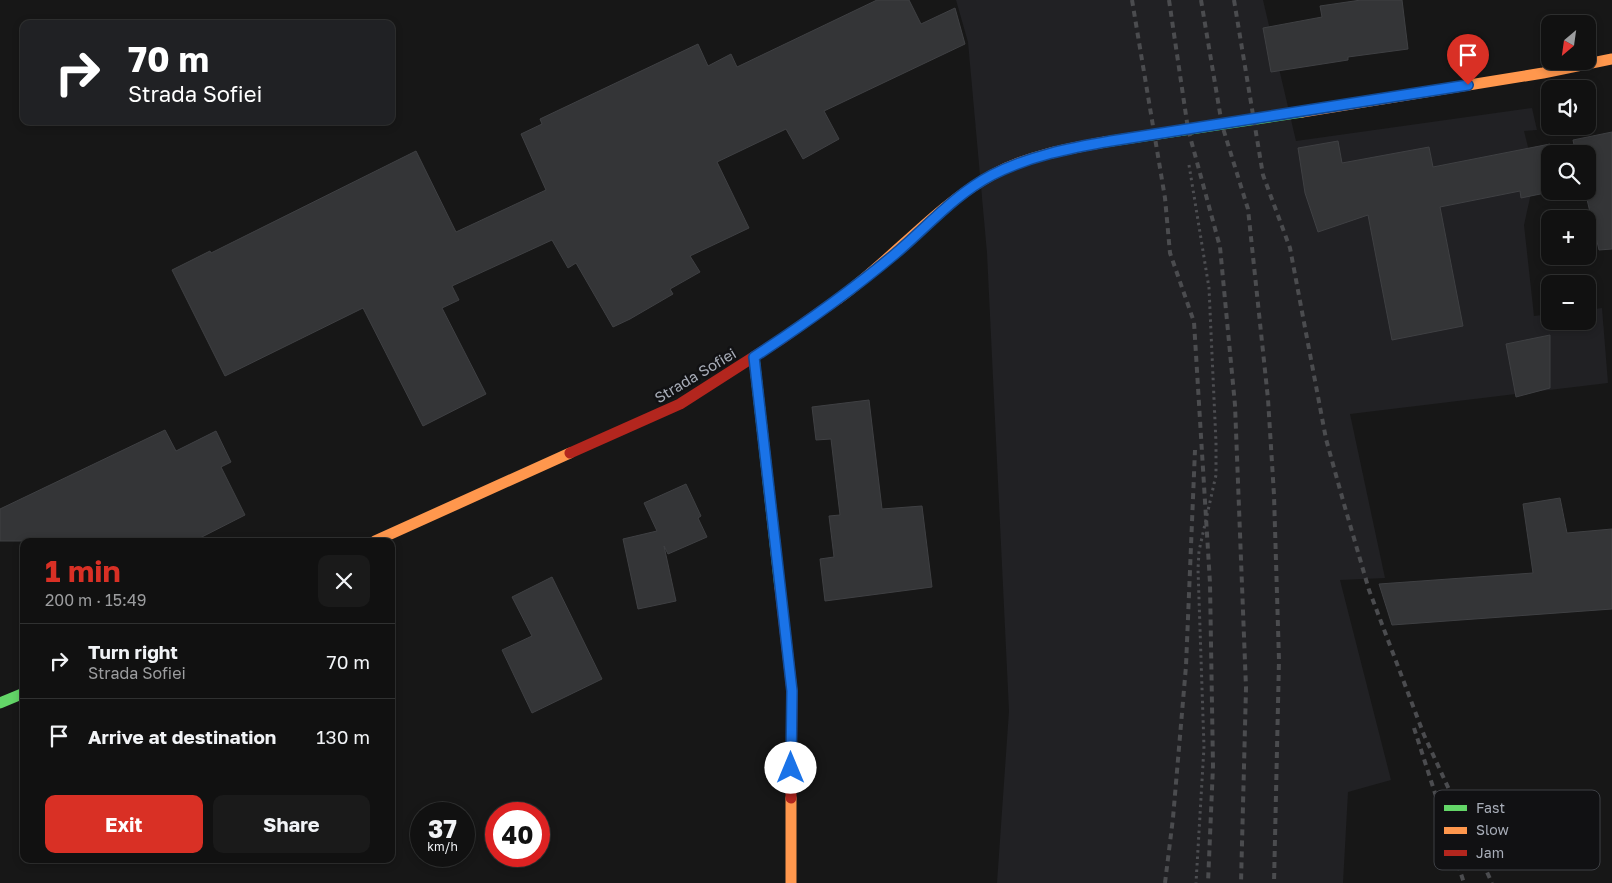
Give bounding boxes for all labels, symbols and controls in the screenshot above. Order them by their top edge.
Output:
north arrow [1541,15,1596,70]
map controls [1541,15,1596,330]
pin [1447,34,1489,85]
text: 70 m [128,38,209,80]
icon: right [45,40,110,105]
icon: arrive [1454,41,1482,69]
text: Strada Sofiei [128,80,262,107]
button: sound [1541,80,1596,135]
button: search [1541,145,1596,200]
button: + [1541,210,1596,265]
button: − [1541,275,1596,330]
street label: Strada Sofiei [651,344,739,406]
text: 1 min [45,553,121,589]
button: close [318,555,370,607]
text: 200 m · 15:49 [45,590,146,610]
text: Turn right [88,640,178,663]
icon: right [45,647,73,675]
text: 70 m [327,650,370,673]
text: Strada Sofiei [88,663,186,683]
icon: arrive [45,722,73,750]
text: Arrive at destination [88,725,276,748]
text: 130 m [316,725,370,748]
position arrow [764,741,816,793]
legend [1434,790,1600,870]
button: Exit [45,795,203,853]
button: Share [213,795,370,853]
text: Fast [1476,799,1505,816]
speed limit sign: 40 [485,802,550,867]
text: 37 [428,813,457,844]
text: Slow [1476,821,1509,838]
text: km/h [427,839,458,854]
text: Jam [1476,844,1504,861]

